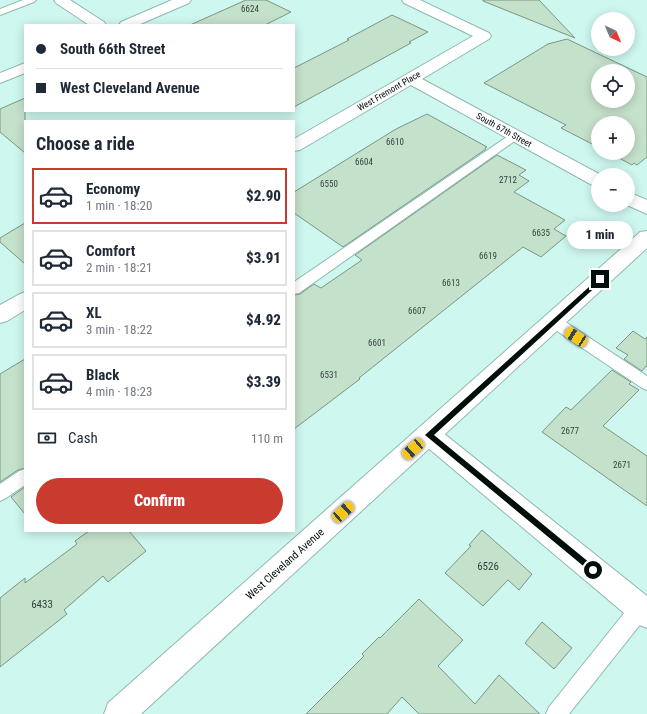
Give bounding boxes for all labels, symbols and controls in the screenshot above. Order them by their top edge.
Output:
house number: 6624 [241,4,259,14]
north arrow [591,12,635,56]
map controls [591,12,635,212]
text: South 66th Street [60,40,165,58]
button: locate [591,64,635,108]
street label: West Fremont Place [356,69,422,113]
text: West Cleveland Avenue [60,79,200,97]
street label: South 67th Street [475,111,534,149]
button: + [591,116,635,160]
text: Choose a ride [36,133,135,154]
house number: 6610 [386,137,404,147]
house number: 6604 [355,157,373,167]
button: − [591,168,635,212]
house number: 2712 [499,175,517,185]
icon: car [38,178,74,214]
house number: 6550 [320,179,338,189]
text: Economy [86,180,140,198]
text: $2.90 [246,187,281,205]
text: 1 min · 18:20 [86,198,152,213]
callout: 1 min [567,221,633,249]
text: 1 min [586,227,614,242]
house number: 6635 [532,228,550,238]
icon: car [38,240,74,276]
text: Comfort [86,242,135,260]
text: $3.91 [246,249,281,267]
house number: 6619 [479,251,497,261]
text: 2 min · 18:21 [86,260,152,275]
route end [591,270,609,288]
house number: 6613 [442,278,460,288]
icon: car [38,302,74,338]
text: XL [86,304,102,322]
house number: 6607 [408,306,426,316]
text: $4.92 [246,311,281,329]
text: 3 min · 18:22 [86,322,152,337]
car [563,325,589,349]
house number: 6601 [368,338,386,348]
icon: car [38,364,74,400]
text: Black [86,366,119,384]
house number: 6531 [320,370,338,380]
text: $3.39 [246,373,281,391]
text: 4 min · 18:23 [86,384,152,399]
house number: 2677 [561,426,579,436]
icon: cash [36,427,58,449]
text: Cash [68,429,98,447]
text: 110 m [251,431,283,446]
car [400,437,426,461]
house number: 2671 [613,460,631,470]
button: Confirm [36,478,283,524]
car [330,500,356,524]
street label: West Cleveland Avenue [243,526,327,602]
house number: 6526 [477,560,499,573]
route start [584,561,602,579]
house number: 6433 [31,598,53,611]

